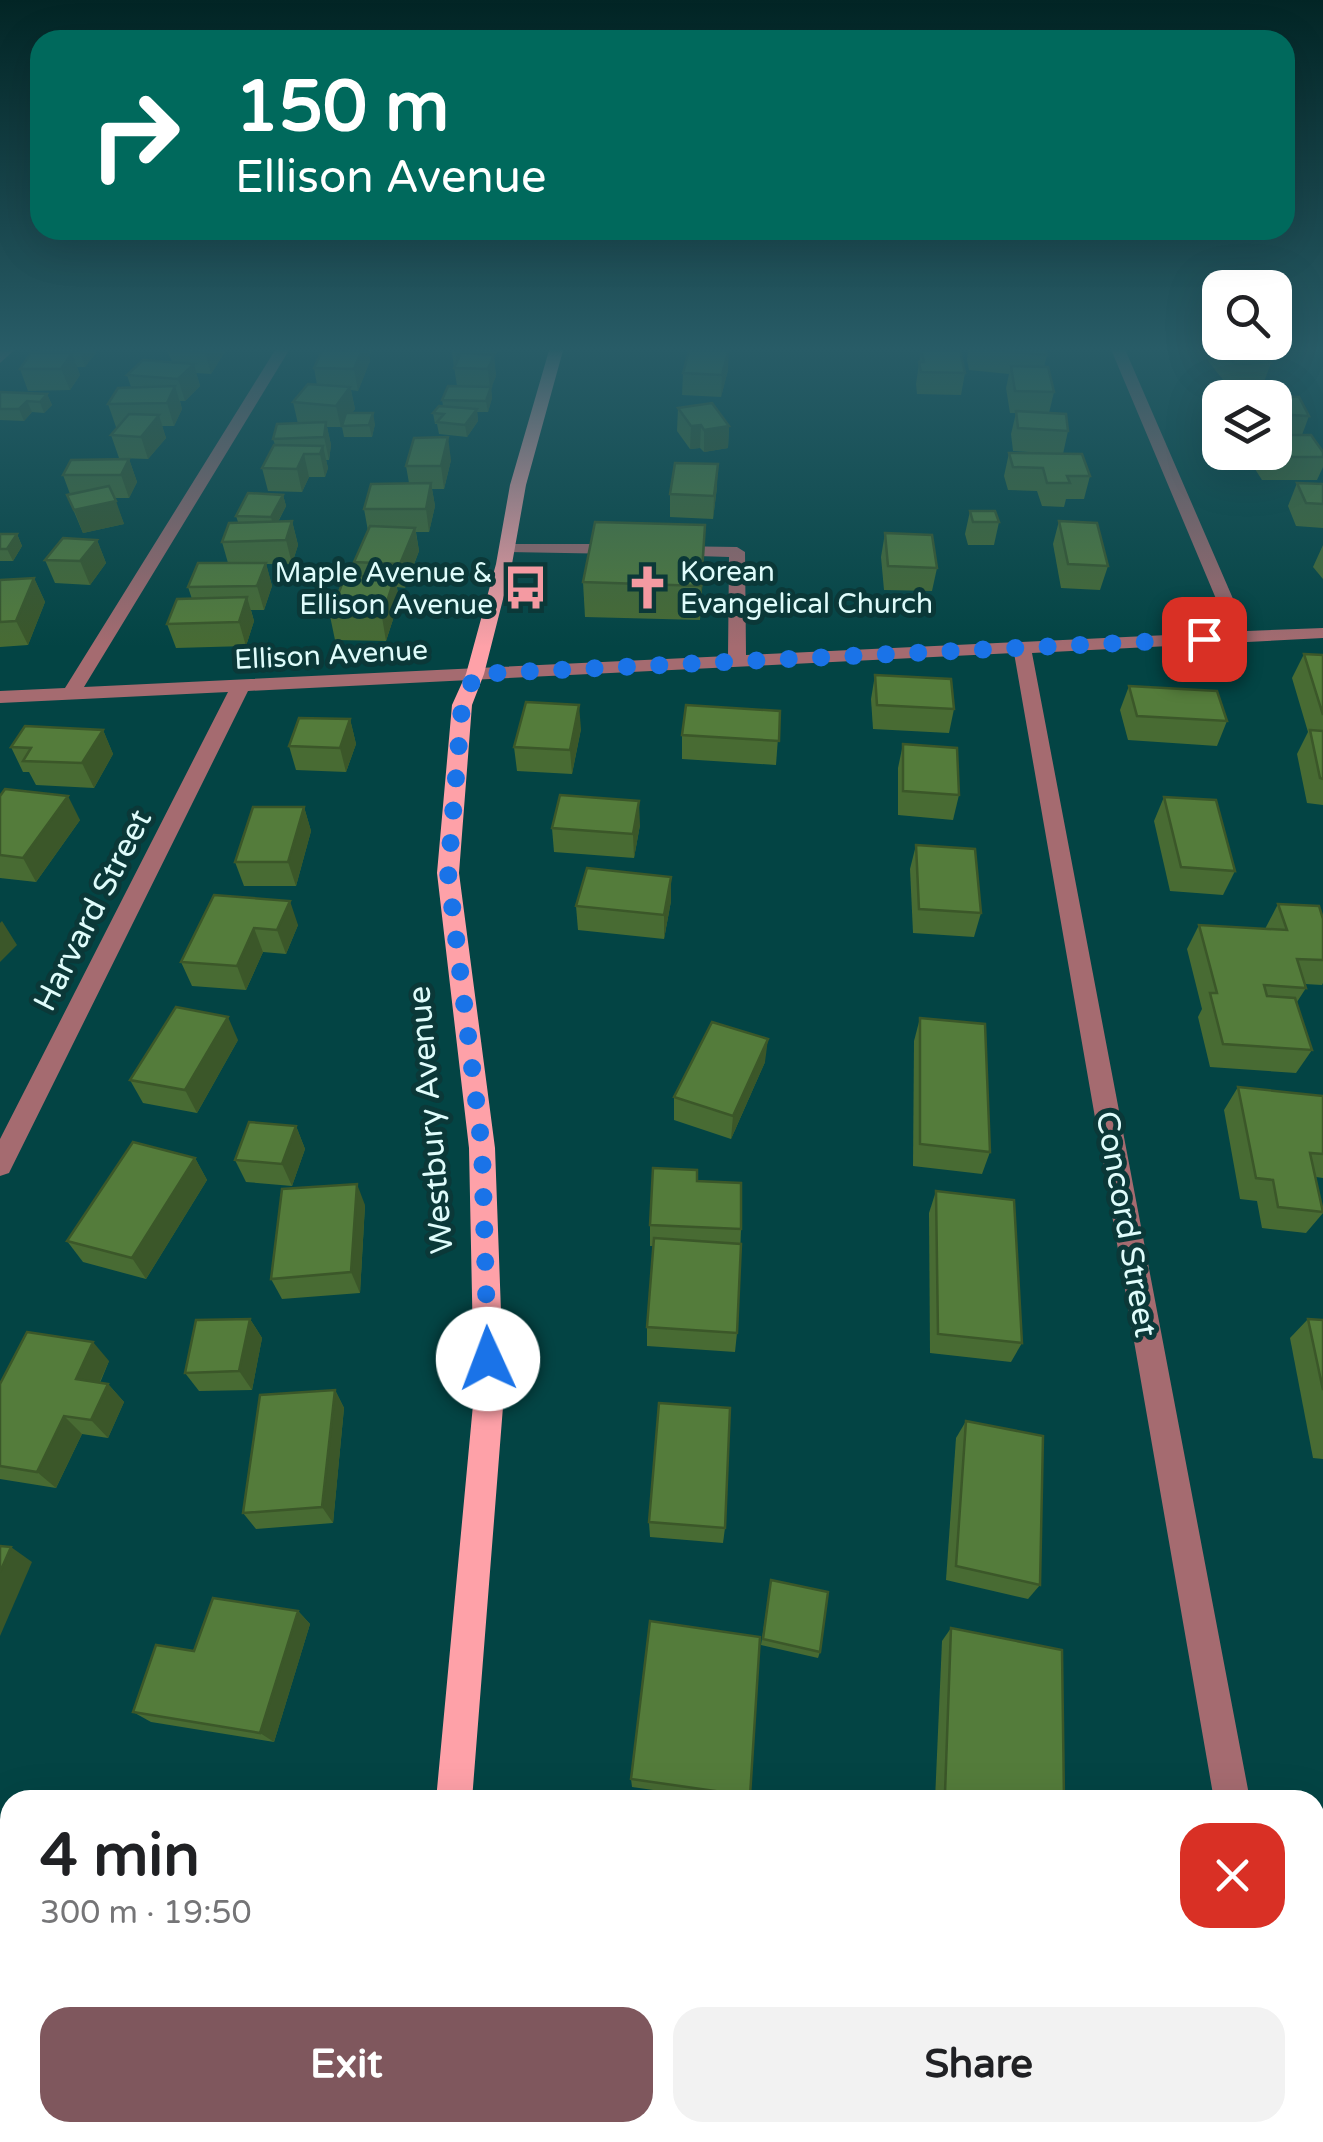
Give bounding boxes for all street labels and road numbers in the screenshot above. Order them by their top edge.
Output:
street label: Ellison Avenue [233,633,429,677]
street label: Harvard Street [26,803,160,1017]
street label: Westbury Avenue [400,985,462,1255]
street label: Concord Street [1087,1108,1165,1340]

